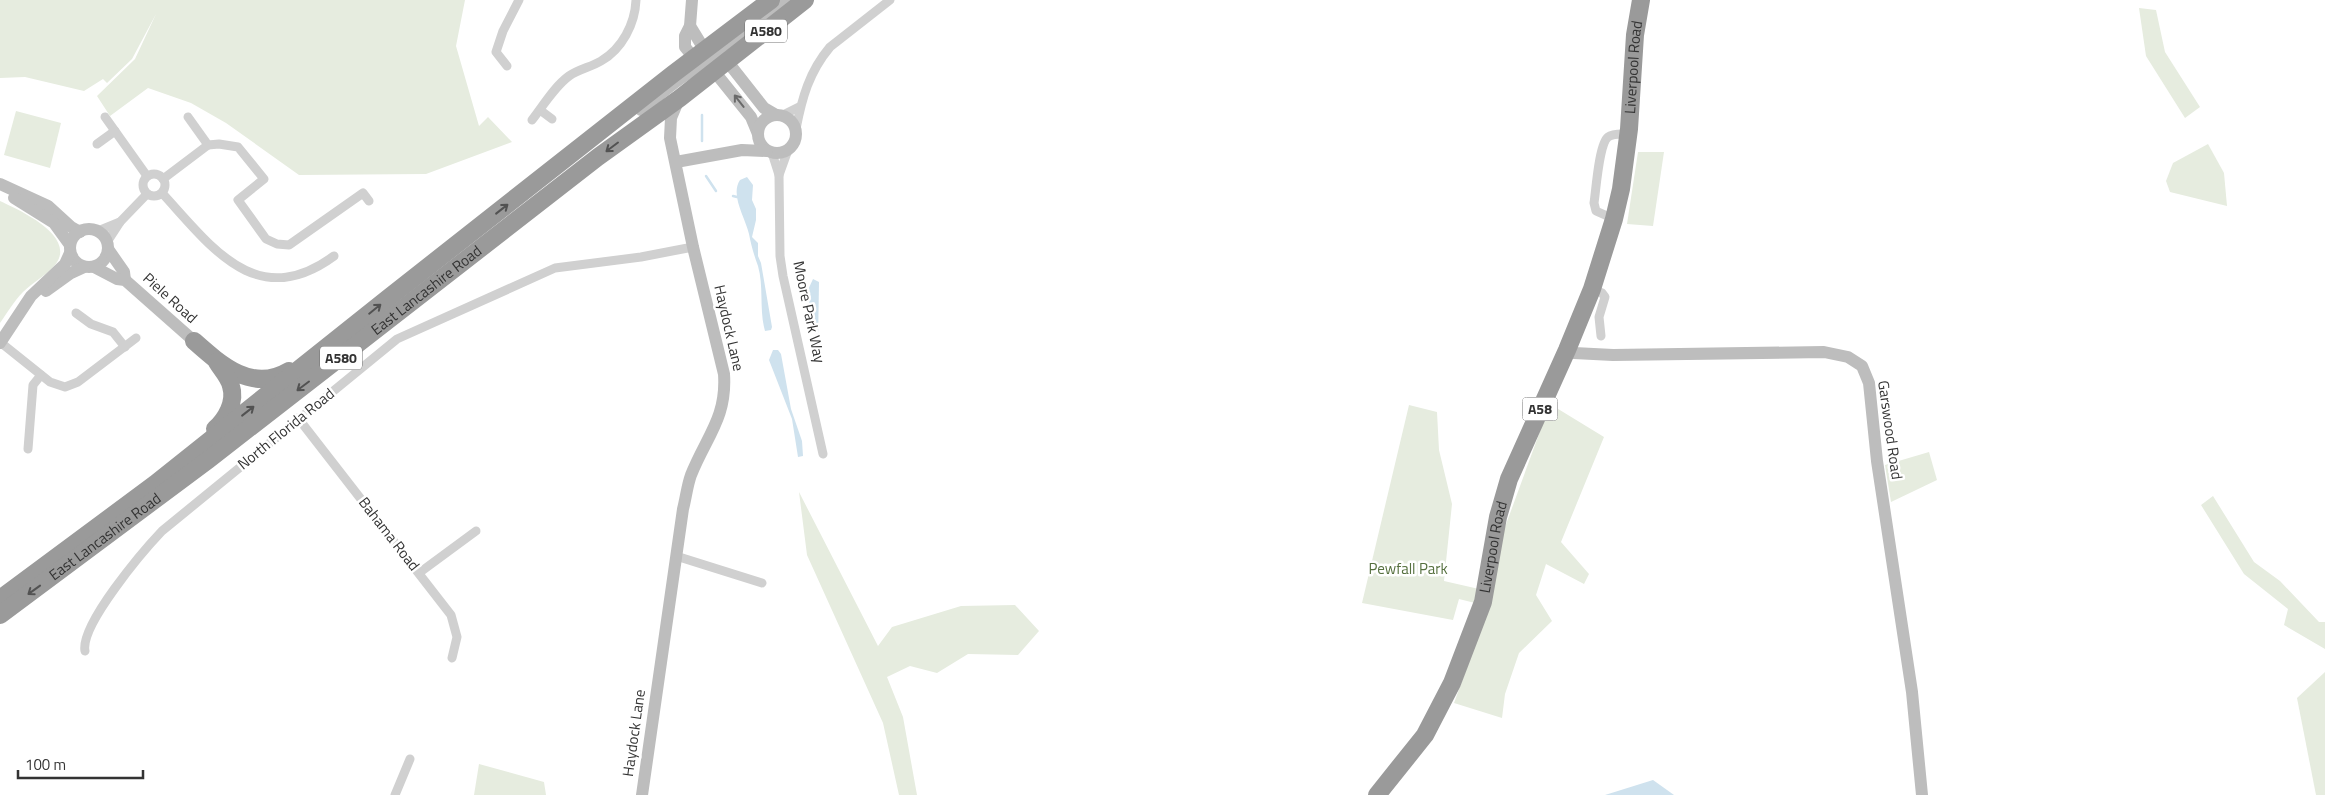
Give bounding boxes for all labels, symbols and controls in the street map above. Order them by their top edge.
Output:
street label: Liverpool Road [1618,19,1648,115]
road number: A580 [745,20,787,42]
one-way arrow [733,95,744,108]
one-way arrow [606,142,619,153]
one-way arrow [496,203,509,214]
street label: East Lancashire Road [366,239,486,340]
street label: Moore Park Way [787,259,832,365]
street label: Piele Road [138,267,203,328]
street label: Haydock Lane [708,282,751,373]
one-way arrow [368,303,381,314]
road number: A580 [320,346,362,369]
street label: Garswood Road [1872,379,1909,481]
one-way arrow [297,380,310,391]
street label: North Florida Road [232,382,339,475]
road number: A58 [1522,398,1558,420]
one-way arrow [241,405,254,416]
street label: East Lancashire Road [44,487,166,586]
street label: Bahama Road [353,492,426,576]
street label: Liverpool Road [1473,498,1513,595]
park label: Pewfall Park [1368,557,1448,580]
one-way arrow [28,585,42,595]
street label: Haydock Lane [616,688,651,778]
scale bar [18,748,142,780]
text: 100 m [25,753,66,776]

